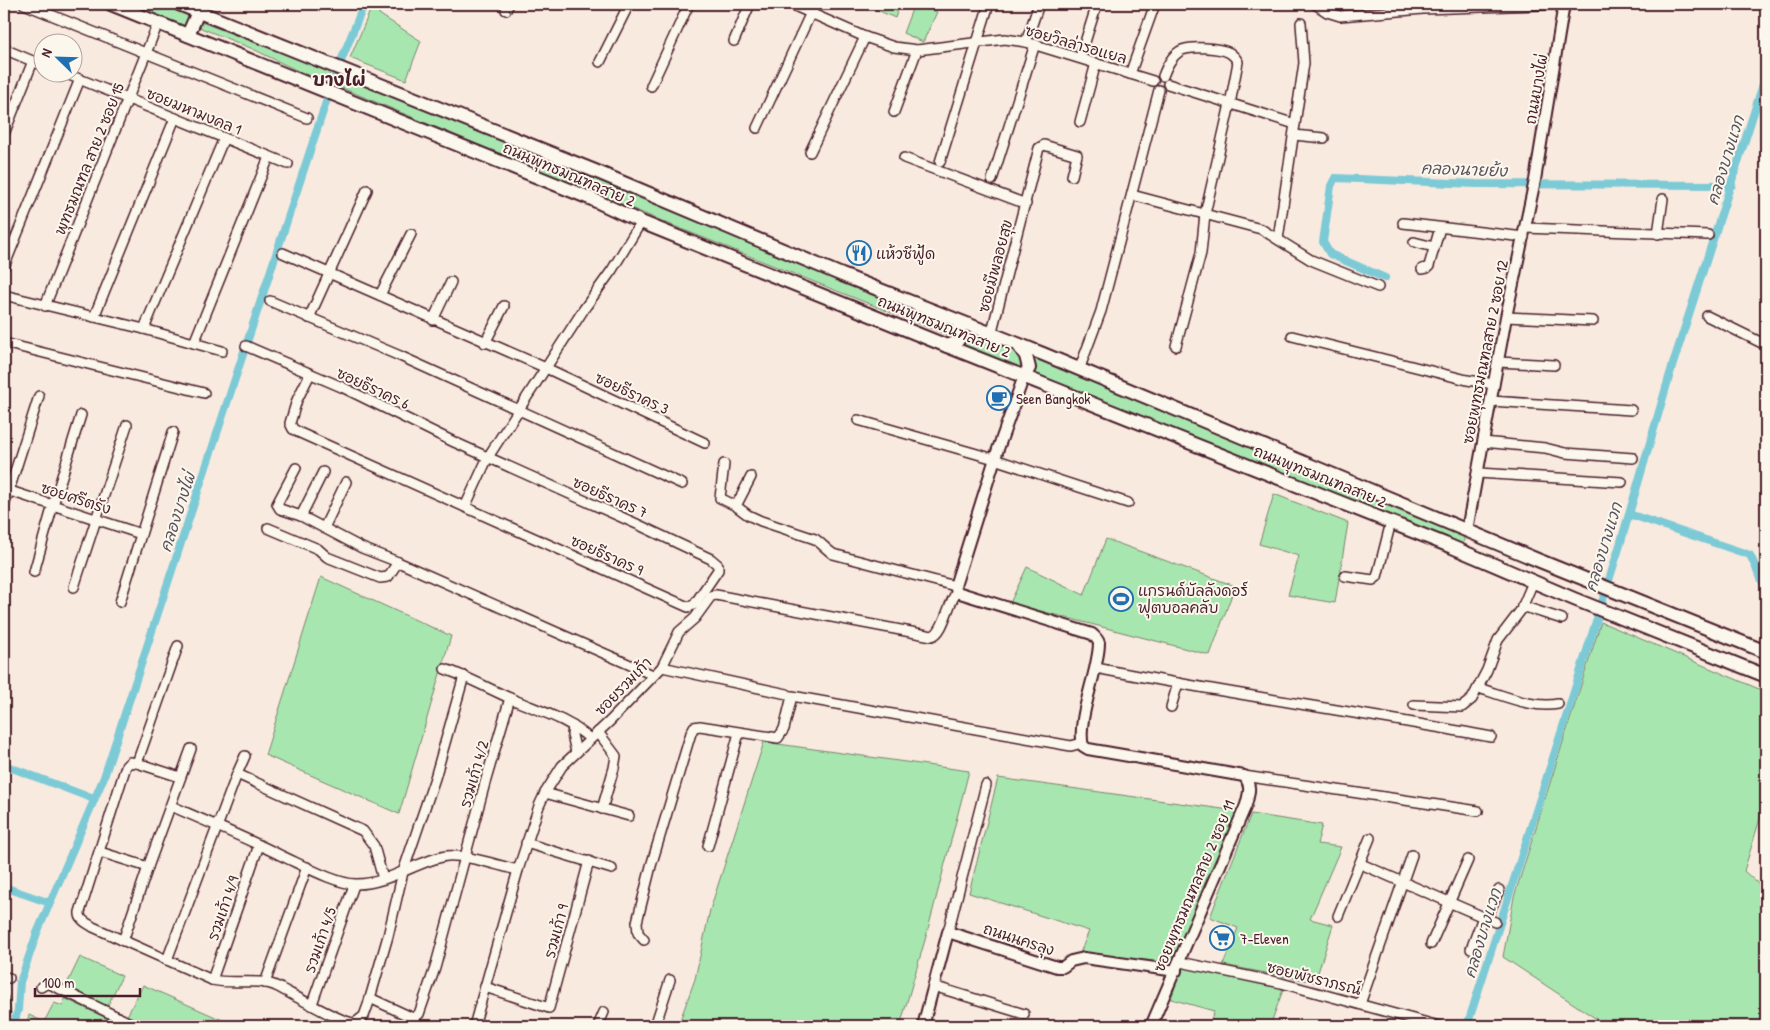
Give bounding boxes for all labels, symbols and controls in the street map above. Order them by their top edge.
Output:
street label: ซอยวิลล่ารอแยล [1023,19,1129,69]
north arrow [32,32,82,82]
text: N [35,45,56,60]
street label: ถนนบางไผ่ [1519,52,1553,126]
district label: บางไผ่ [313,67,366,92]
street label: พุทธมณฑล สาย 2 ซอย 15 [49,79,130,238]
street label: ซอยมหามงคล 1 [143,82,245,140]
water label: คลองบางแวก [1701,112,1749,207]
street label: ถนนพุทธมณฑลสาย 2 [499,137,638,212]
water label: คลองนายย้ง [1420,157,1509,182]
street label: ซอยมีพลอยสุข [972,217,1018,315]
restaurant icon: แห้วซีฟู้ด [846,240,872,266]
place label: แห้วซีฟู้ด [876,243,935,265]
street label: ซอยพุทธมณฑลสาย 2 ซอย 12 [1457,258,1514,446]
street label: ถนนพุทธมณฑลสาย 2 [874,290,1013,363]
street label: ซอยธีราคร 6 [333,362,413,414]
street label: ซอยธีราคร 3 [592,367,673,419]
cafe icon: Seen Bangkok [986,385,1012,411]
place label: Seen Bangkok [1016,388,1091,409]
street label: ถนนพุทธมณฑลสาย 2 [1250,440,1389,513]
water label: คลองบางไผ่ [154,467,201,554]
street label: ซอยธีราคร 7 [569,471,651,523]
street label: ซอยศรีตรัง [38,477,114,519]
water label: คลองบางแวก [1579,499,1627,594]
street label: ซอยธีราคร 9 [567,530,647,581]
place label: แกรนด์บัลลังดอร์ ฟุตบอลคลับ [1138,580,1249,619]
sports icon: แกรนด์บัลลังดอร์ ฟุตบอลคลับ [1108,586,1134,612]
street label: ซอยรวมเก้า [590,652,656,720]
street label: รวมเก้า 4/2 [454,738,494,810]
street label: ซอยพุทธมณฑลสาย 2 ซอย 11 [1148,797,1241,976]
street label: รวมเก้า 4/9 [202,872,244,943]
water label: คลองบางแวก [1458,885,1506,980]
street label: รวมเก้า 9 [539,901,573,960]
street label: รวมเก้า 4/5 [299,904,341,976]
street label: ถนนนครลุง [980,918,1057,961]
supermarket icon: 7-Eleven [1209,925,1235,951]
place label: 7-Eleven [1240,928,1289,949]
street label: ซอยพัชราภรณ์ [1264,956,1364,1000]
scale bar [35,965,140,997]
text: 100 m [42,972,75,993]

